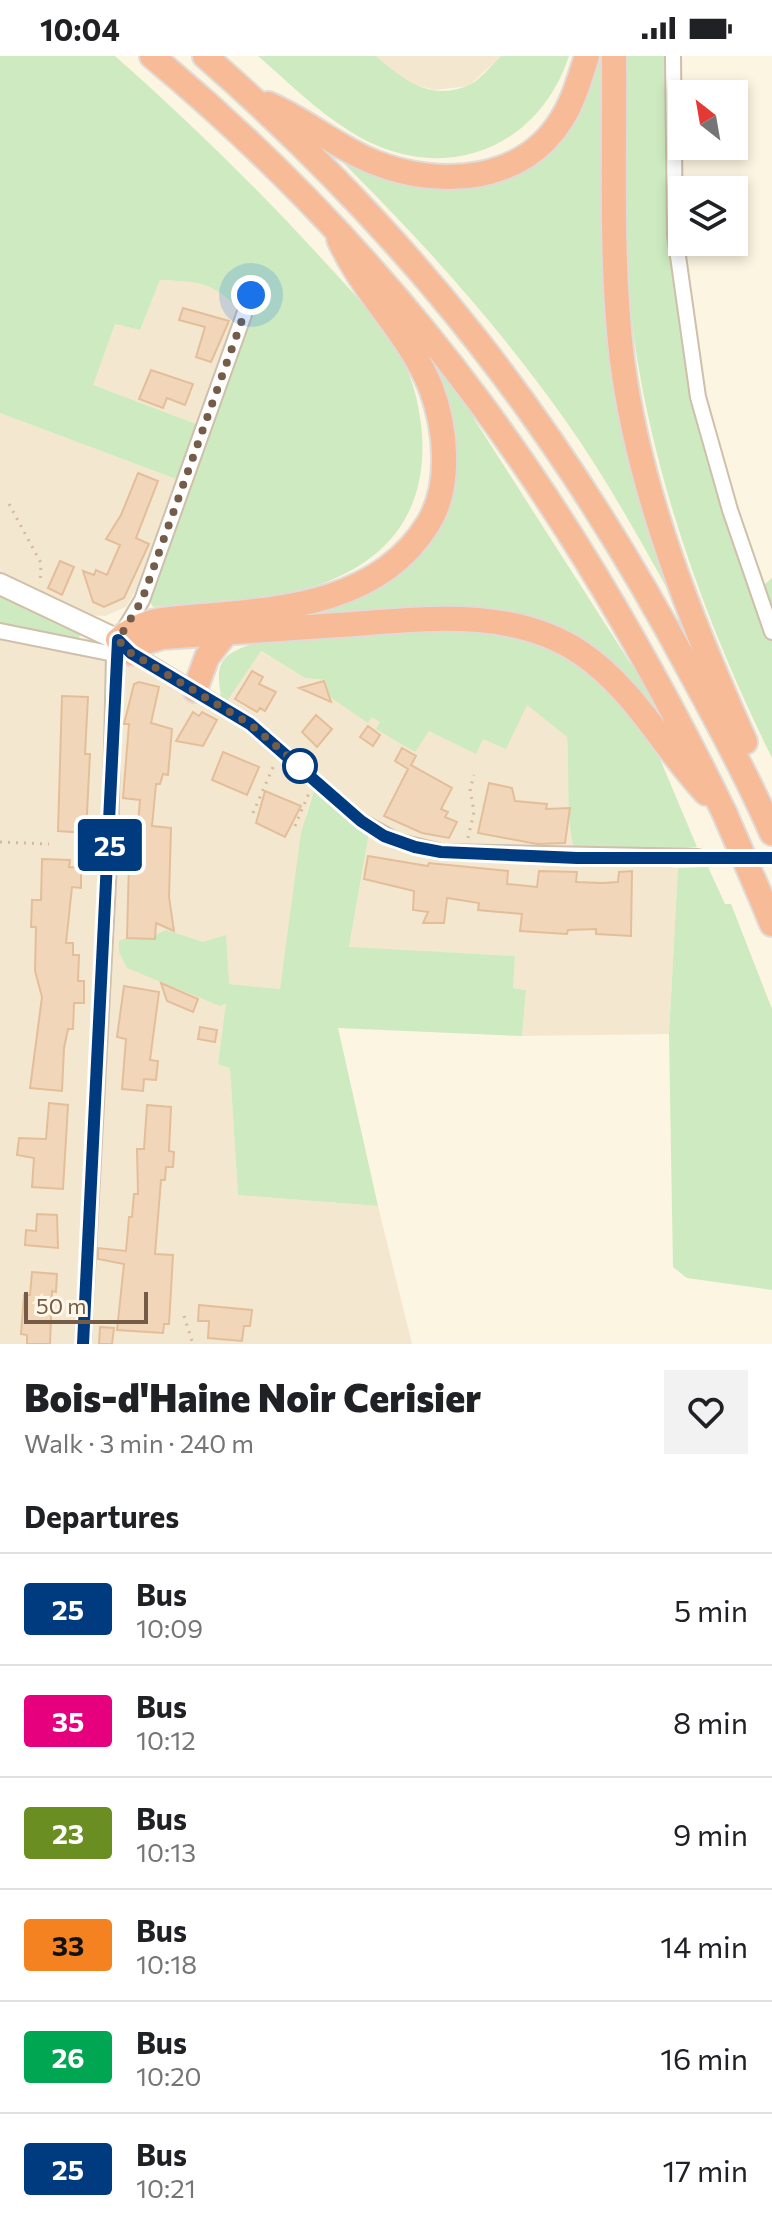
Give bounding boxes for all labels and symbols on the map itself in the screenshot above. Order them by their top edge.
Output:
north arrow [668,80,748,160]
your location [231,275,271,315]
unlabelled marker [283,749,317,783]
line badge: 25 [74,819,146,871]
scale bar [24,1288,148,1324]

